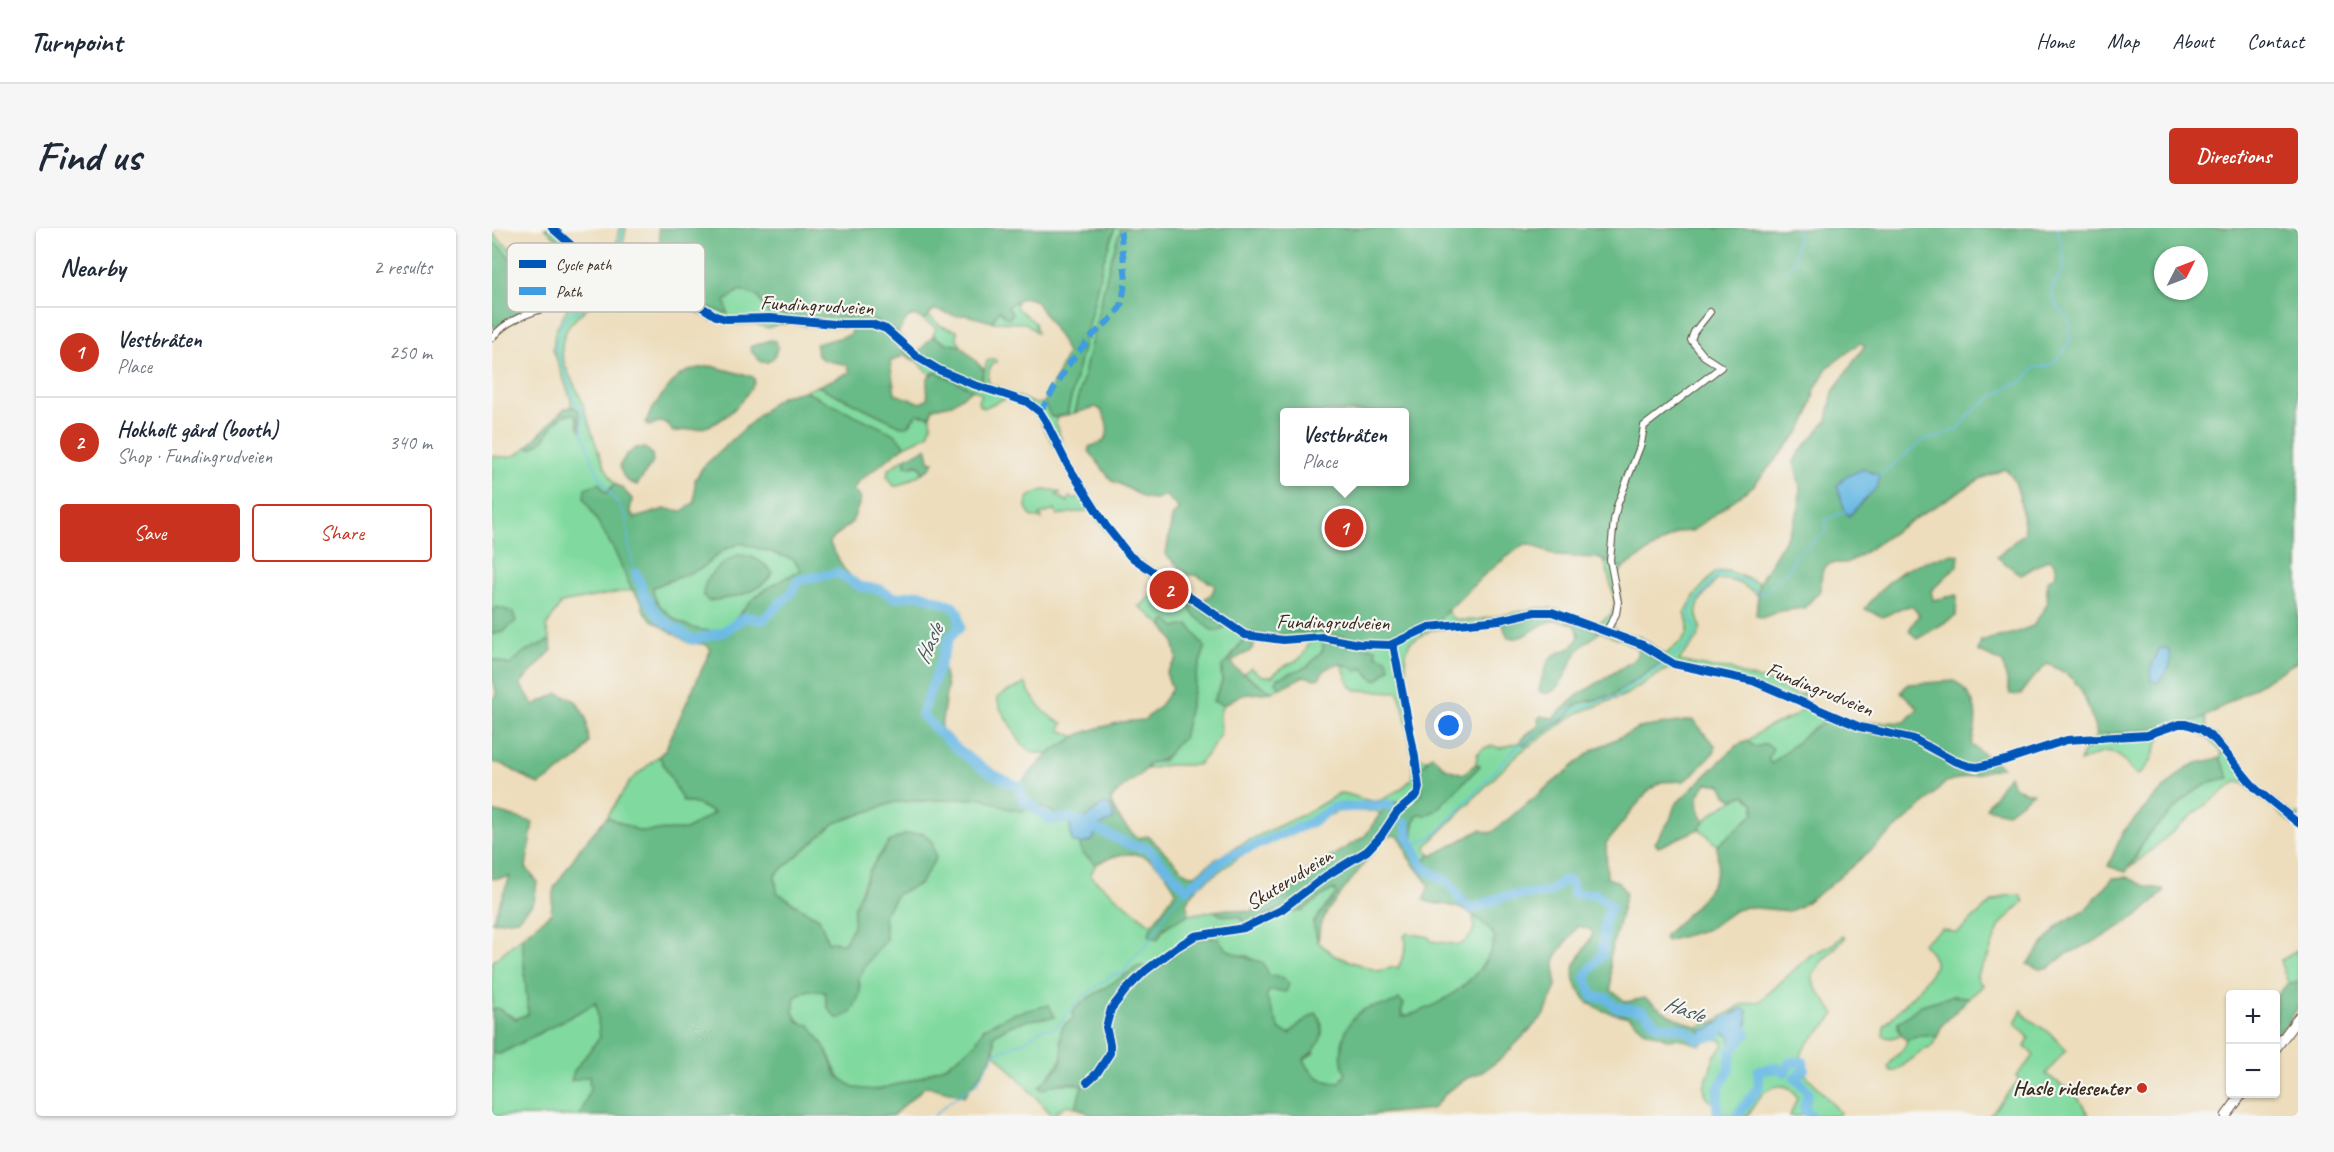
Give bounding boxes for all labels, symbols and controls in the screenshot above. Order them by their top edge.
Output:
text: Turnpoint [30,24,122,59]
text: Home [2036,28,2074,54]
text: Map [2107,28,2139,54]
text: About [2172,28,2214,54]
text: Contact [2247,28,2304,54]
button: Directions [2169,128,2298,184]
text: Find us [36,130,141,183]
legend [507,243,705,312]
north arrow [2154,246,2208,300]
text: Nearby [60,251,125,284]
text: 2 results [373,255,432,280]
text: Cycle path [556,255,612,275]
text: Path [556,282,583,302]
street label: Fundingrudveien [760,289,875,321]
text: Vestbråten [117,326,201,354]
text: 1 [75,340,84,365]
text: 250 m [389,340,432,365]
text: Place [117,354,152,379]
popup [1280,408,1409,486]
text: Hokholt gård (booth) [117,416,278,444]
text: Vestbråten [1302,421,1387,449]
text: 2 [75,430,84,455]
text: 340 m [389,430,432,455]
text: Shop · Fundingrudveien [117,444,272,469]
text: Place [1302,449,1337,474]
button: Save [60,504,240,562]
button: Share [252,504,432,562]
pin: 1 [1324,506,1364,550]
pin: 2 [1150,568,1188,613]
street label: Fundingrudveien [1276,608,1390,636]
water label: Hasle [908,616,952,668]
street label: Fundingrudveien [1763,656,1878,722]
your location [1434,711,1463,740]
street label: Skuterudveien [1241,841,1338,916]
water label: Hasle [1660,989,1711,1030]
map controls [2226,990,2280,1098]
button: + [2226,990,2280,1044]
button: − [2226,1044,2280,1098]
place label: Hasle ridesenter [2013,1075,2132,1101]
marker: Hasle ridesenter [2135,1081,2149,1095]

